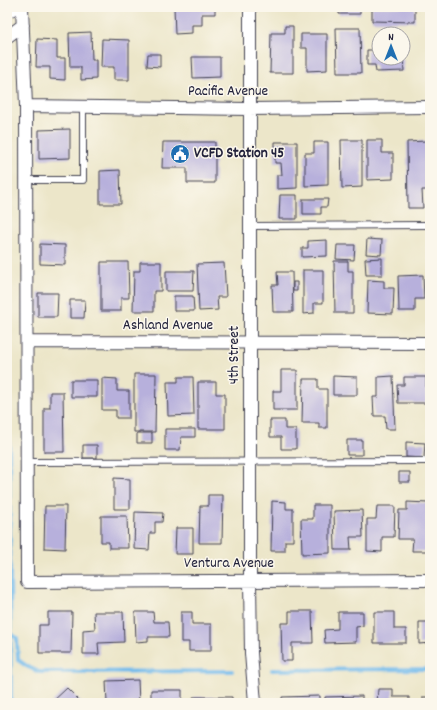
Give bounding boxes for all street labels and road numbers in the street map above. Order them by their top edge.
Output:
street label: Pacific Avenue [188,81,268,103]
street label: Ashland Avenue [123,315,214,337]
street label: 4th Street [224,325,246,384]
street label: Ventura Avenue [184,553,274,575]

